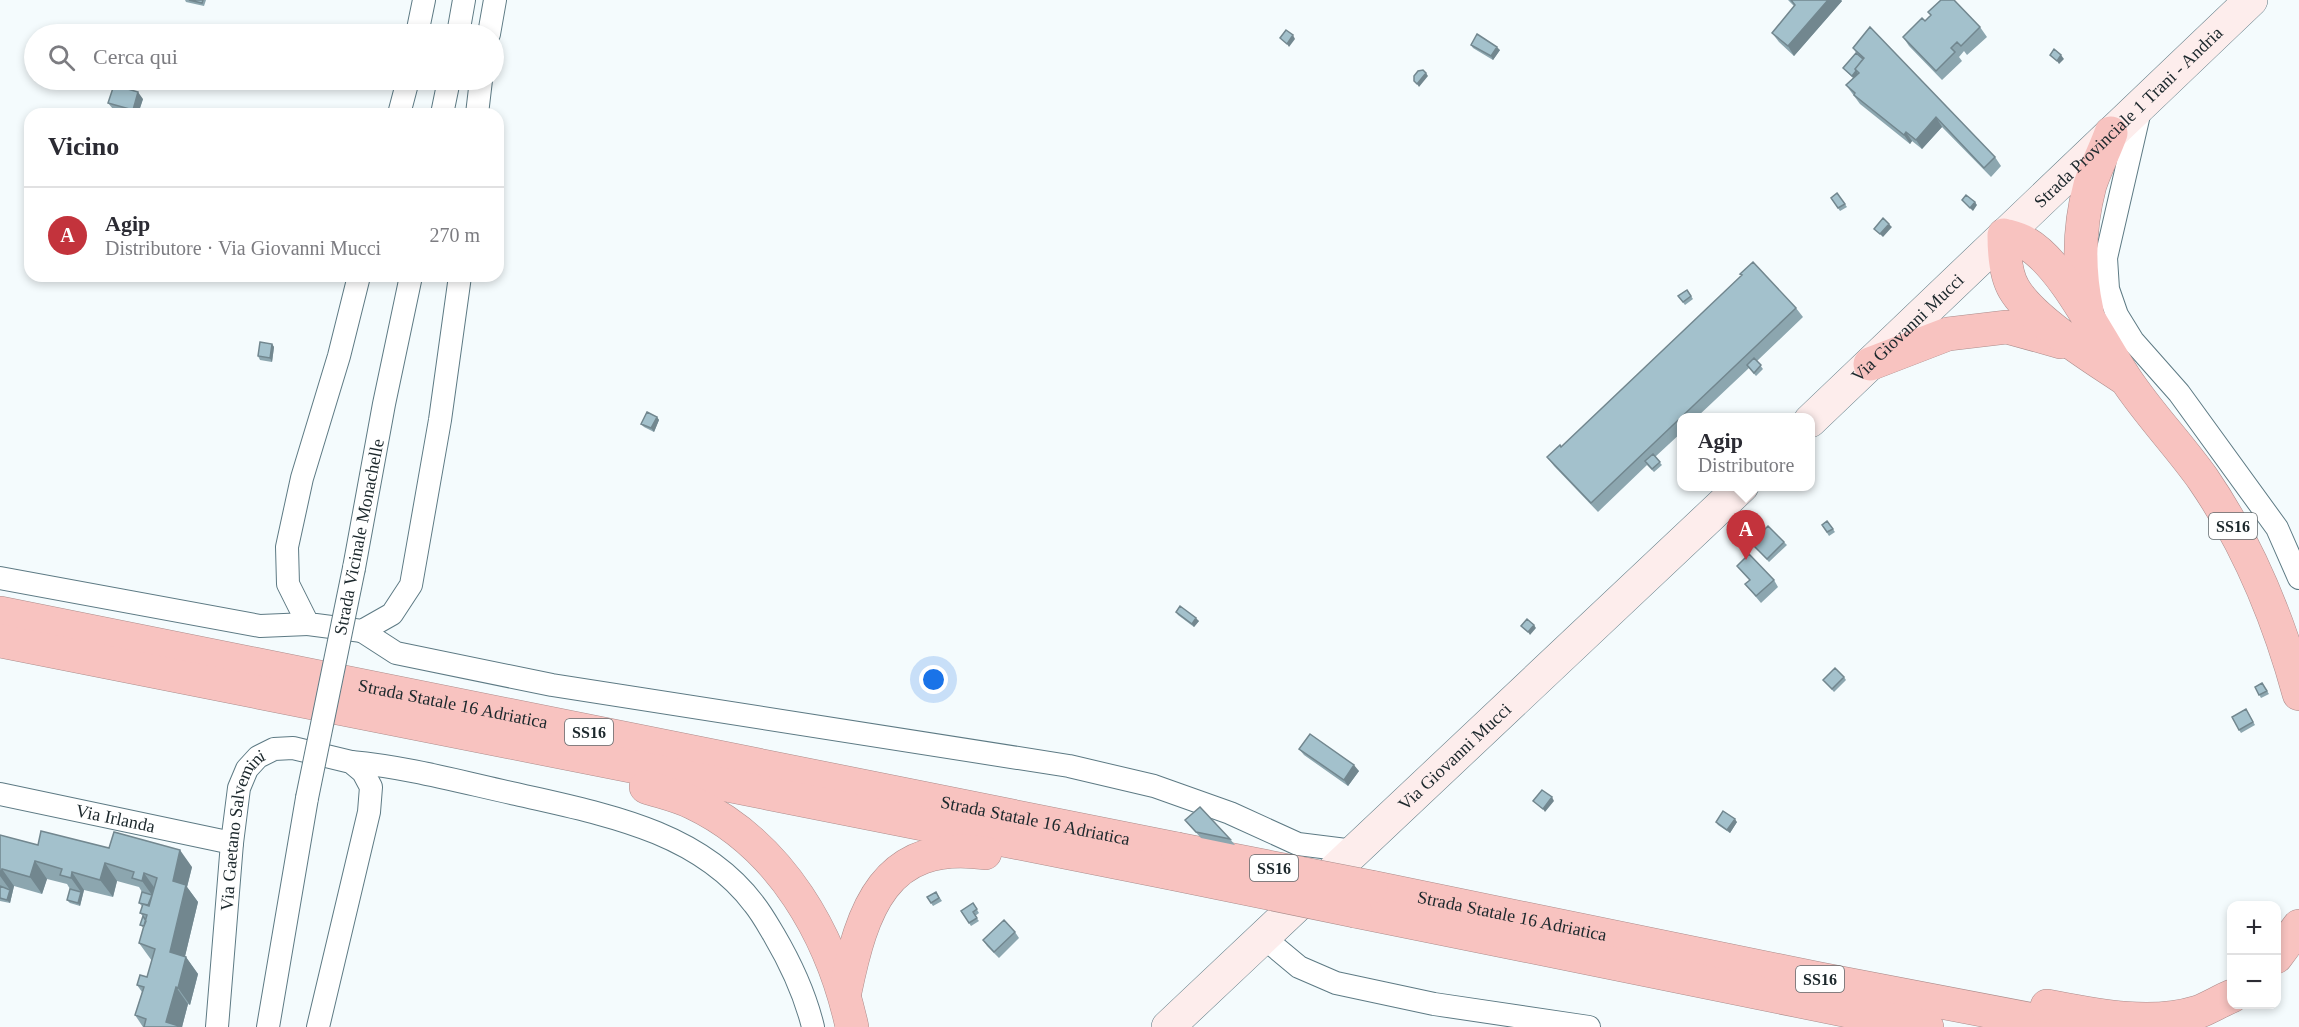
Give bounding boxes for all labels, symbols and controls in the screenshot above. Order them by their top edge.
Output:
street label: Strada Provinciale 1 Trani - Andria [2030,23,2227,212]
search box [24,24,504,90]
icon: search [45,41,78,74]
text: Cerca qui [93,44,178,69]
text: Vicino [48,132,119,161]
text: Agip [105,211,150,236]
text: A [60,224,75,246]
text: 270 m [429,224,480,246]
text: Distributore · Via Giovanni Mucci [105,237,381,259]
street label: Via Giovanni Mucci [1848,270,1968,386]
popup [1677,413,1815,491]
text: Agip [1698,428,1743,453]
street label: Strada Vicinale Monachelle [330,437,388,637]
text: Distributore [1698,454,1794,476]
pin: A [1726,510,1766,560]
road number: SS16 [2209,513,2257,539]
your location [919,665,948,694]
street label: Strada Statale 16 Adriatica [357,675,549,733]
street label: Via Giovanni Mucci [1394,699,1515,814]
road number: SS16 [565,719,613,745]
street label: Via Gaetano Salvemini [216,745,268,912]
street label: Strada Statale 16 Adriatica [939,792,1132,849]
street label: Via Irlanda [74,800,157,836]
road number: SS16 [1250,855,1298,881]
street label: Strada Statale 16 Adriatica [1416,887,1608,945]
map controls [2227,901,2281,1009]
button: + [2227,901,2281,955]
button: − [2227,955,2281,1009]
road number: SS16 [1796,966,1844,992]

